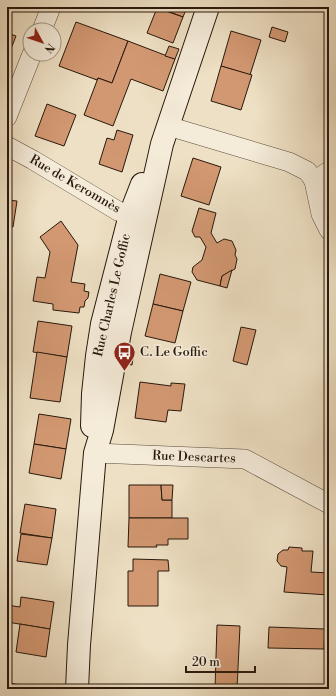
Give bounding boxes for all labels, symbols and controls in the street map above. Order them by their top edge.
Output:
north arrow [22,22,62,62]
text: N [41,40,57,56]
street label: Rue de Keromnès [27,151,124,217]
street label: Rue Charles Le Goffic [90,231,134,358]
bus stop icon: C. Le Goffic [111,339,137,372]
place label: C. Le Goffic [140,344,208,360]
street label: Rue Descartes [152,448,236,466]
scale bar [186,648,255,674]
text: 20 m [192,655,220,670]

